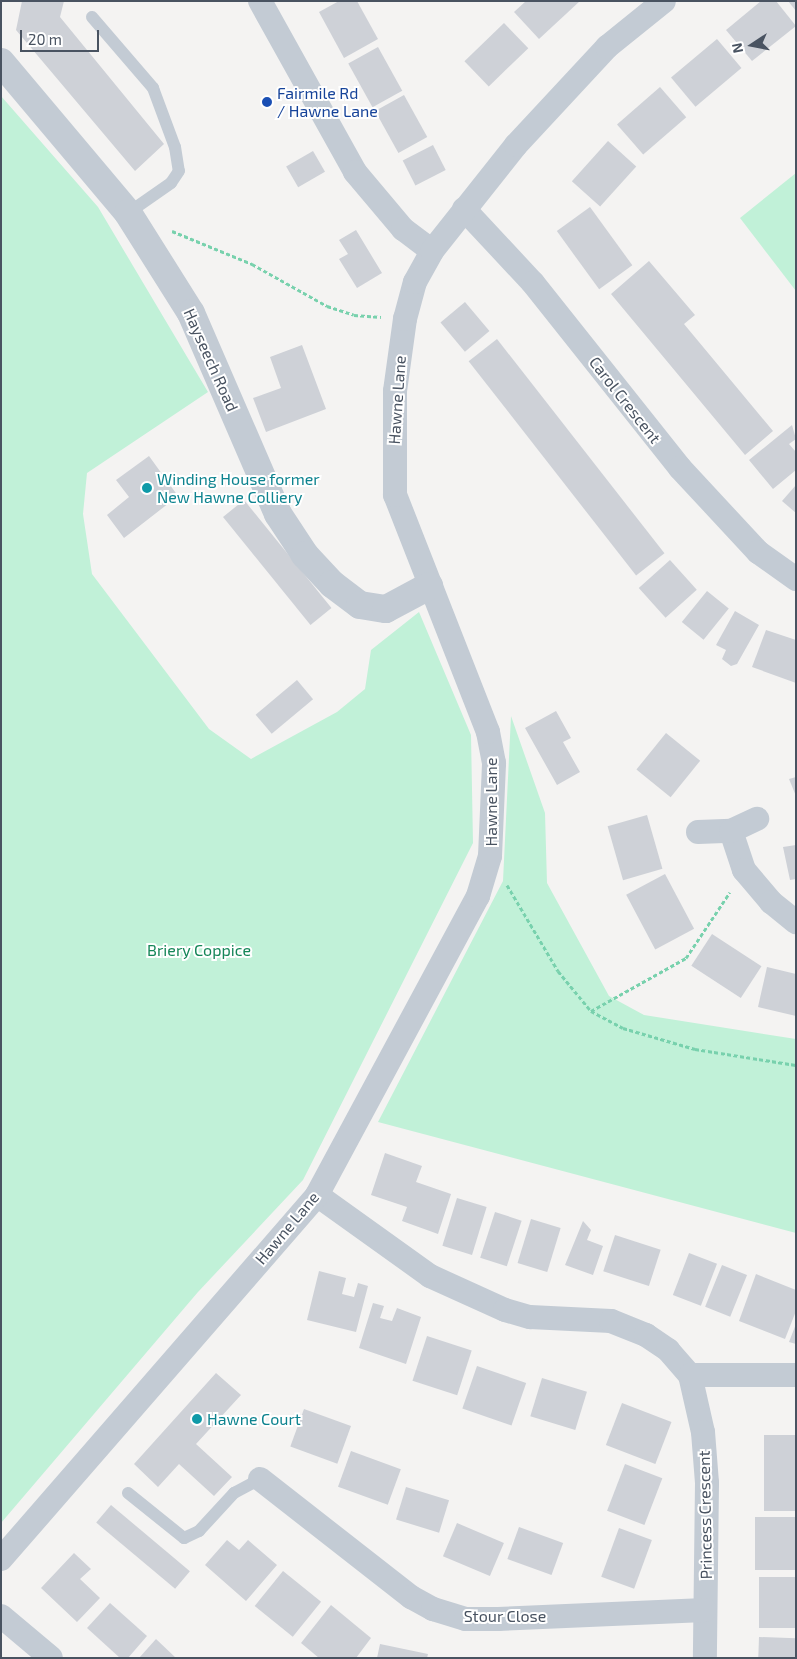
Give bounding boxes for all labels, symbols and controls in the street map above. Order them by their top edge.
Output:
scale bar [22,20,101,52]
north arrow [727,20,777,70]
text: 20 m [28,30,62,48]
text: N [727,41,746,55]
place label: Fairmile Rd / Hawne Lane [277,83,378,121]
marker: Fairmile Rd / Hawne Lane [261,96,273,108]
street label: Hayseech Road [180,305,242,415]
street label: Carol Crescent [585,353,665,447]
street label: Hawne Lane [384,355,410,445]
place label: Winding House former New Hawne Colliery [157,469,320,507]
marker: Winding House former New Hawne Colliery [141,482,153,494]
street label: Hawne Lane [481,757,501,847]
park label: Briery Coppice [147,940,251,960]
street label: Hawne Lane [251,1188,323,1268]
place label: Hawne Court [207,1409,301,1429]
marker: Hawne Court [191,1413,203,1425]
street label: Princess Crescent [694,1450,716,1580]
street label: Stour Close [464,1606,546,1626]

